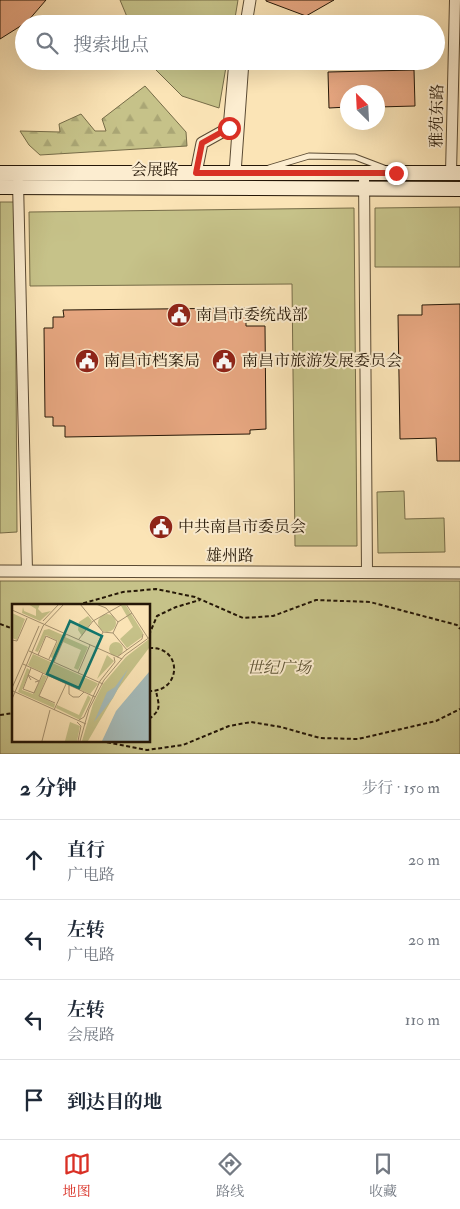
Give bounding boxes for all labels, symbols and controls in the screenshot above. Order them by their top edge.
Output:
search box [15,15,445,70]
icon: search [33,29,61,57]
text: 搜索地点 [73,33,149,57]
street label: 雅苑东路 [426,84,448,148]
north arrow [340,85,385,130]
route start [218,117,241,140]
street label: 会展路 [131,160,179,180]
route end [385,162,408,185]
public building icon: 南昌市委统战部 [166,302,192,328]
place label: 南昌市委统战部 [196,305,308,325]
public building icon: 南昌市档案局 [74,348,100,374]
public building icon: 南昌市旅游发展委员会 [211,348,237,374]
place label: 南昌市档案局 [104,351,200,371]
place label: 南昌市旅游发展委员会 [242,351,402,371]
public building icon: 中共南昌市委员会 [148,514,174,540]
place label: 中共南昌市委员会 [178,517,306,537]
street label: 雄州路 [206,546,254,566]
inset map [12,604,150,742]
park label: 世纪广场 [247,658,313,678]
text: 2 分钟 [20,775,77,802]
text: 步行 · 150 m [362,778,440,798]
text: 直行 [67,838,105,862]
icon: ahead [20,846,48,874]
text: 20 m [408,850,440,870]
text: 广电路 [67,865,115,885]
text: 左转 [67,918,105,942]
icon: left [20,926,48,954]
text: 20 m [408,930,440,950]
text: 广电路 [67,945,115,965]
text: 左转 [67,998,105,1022]
icon: left [20,1006,48,1034]
text: 110 m [405,1010,440,1030]
text: 会展路 [67,1025,115,1045]
icon: arrive [20,1086,48,1114]
text: 到达目的地 [67,1090,162,1114]
tab: 地图 [63,1150,91,1200]
tab: 路线 [216,1150,244,1200]
tab: 收藏 [369,1150,397,1200]

